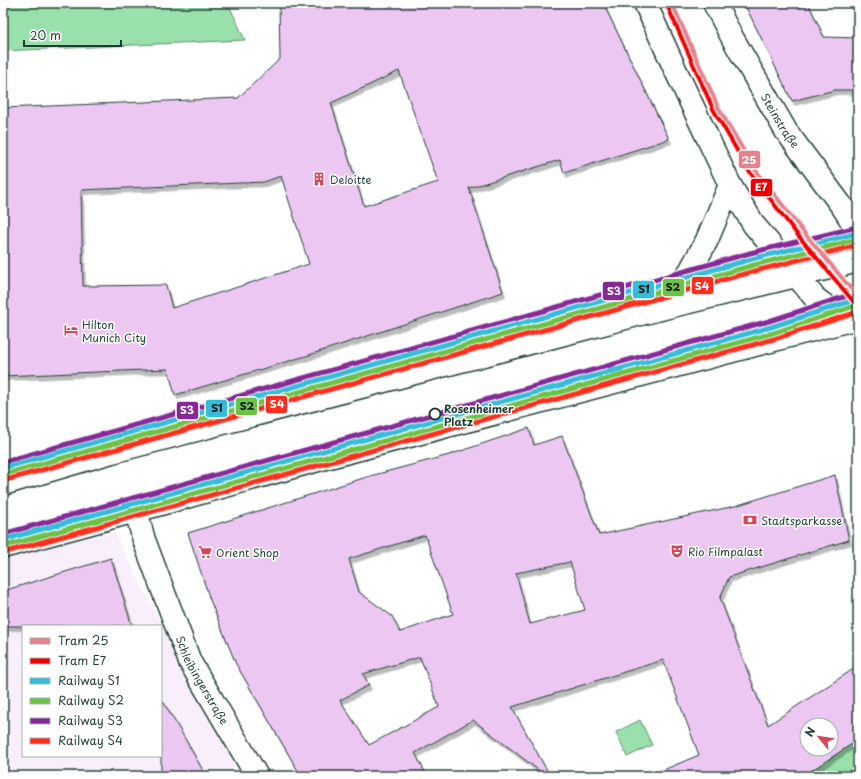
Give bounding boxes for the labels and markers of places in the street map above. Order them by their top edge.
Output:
building icon: Deloitte [311,171,327,187]
place label: Deloitte [330,171,371,188]
place label: Hilton Munich City [82,316,146,346]
hotel icon: Hilton Munich City [63,322,79,338]
place label: Rosenheimer Platz [444,400,514,430]
marker: Rosenheimer Platz [428,407,442,421]
bank icon: Stadtsparkasse [742,512,758,528]
place label: Stadtsparkasse [761,512,842,529]
theatre icon: Rio Filmpalast [669,543,685,559]
place label: Rio Filmpalast [688,543,764,560]
supermarket icon: Orient Shop [197,544,213,560]
place label: Orient Shop [216,544,279,561]

